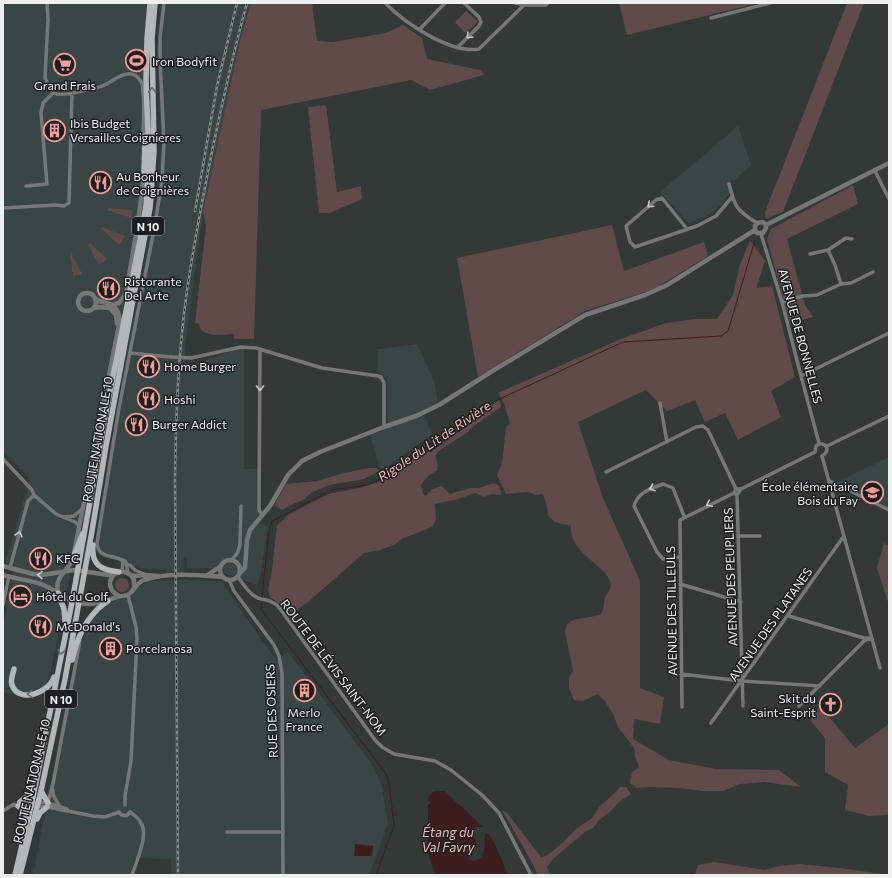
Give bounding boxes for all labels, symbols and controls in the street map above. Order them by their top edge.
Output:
one-way arrow [466,31,474,39]
sports icon: Iron Bodyfit [124,48,150,74]
supermarket icon: Grand Frais [52,51,78,77]
place label: Iron Bodyfit [152,54,217,68]
place label: Grand Frais [34,78,96,92]
one-way arrow [148,87,157,93]
place label: Ibis Budget Versailles Coignieres [70,116,181,144]
building icon: Ibis Budget Versailles Coignieres [42,117,68,143]
place label: Au Bonheur de Coignières [116,169,189,197]
restaurant icon: Au Bonheur de Coignières [87,170,113,196]
one-way arrow [648,200,655,207]
road number: N 10 [132,217,164,235]
street label: AVENUE DE BONNELLES [776,267,826,405]
place label: Ristorante Del Arte [124,274,182,302]
restaurant icon: Ristorante Del Arte [96,275,122,301]
restaurant icon: Home Burger [136,353,162,379]
place label: Home Burger [164,359,236,373]
street label: ROUTE NATIONALE 10 [79,375,115,503]
one-way arrow [256,385,264,391]
restaurant icon: Hoshi [135,386,161,412]
place label: Hoshi [164,392,195,406]
water label: Rigole du Lit de Rivière [374,397,494,485]
restaurant icon: Burger Addict [124,411,150,437]
place label: Burger Addict [152,417,227,431]
place label: École élémentaire Bois du Fay [762,479,858,507]
school or university icon: École élémentaire Bois du Fay [860,480,886,506]
one-way arrow [648,483,655,492]
one-way arrow [706,500,713,507]
street label: AVENUE DES PEUPLIERS [721,507,739,647]
one-way arrow [14,531,23,538]
restaurant icon: KFC [27,545,53,571]
street label: AVENUE DES TILLEULS [663,546,679,676]
place label: KFC [56,551,79,565]
street label: AVENUE DES PLATANES [726,565,814,683]
one-way arrow [37,570,43,579]
hotel icon: Hôtel du Golf [8,583,34,609]
place label: Hôtel du Golf [36,589,109,603]
street label: ROUTE DE LÉVIS SAINT-NOM [278,596,390,738]
restaurant icon: McDonald's [27,613,53,639]
place label: McDonald's [56,619,120,633]
building icon: Porcelanosa [97,635,123,661]
place label: Porcelanosa [126,641,192,655]
one-way arrow [58,649,66,655]
street label: RUE DES OSIERS [262,664,280,758]
building icon: Merlo France [291,678,317,704]
one-way arrow [27,689,33,698]
road number: N 10 [45,690,77,708]
place label: Skit du Saint-Esprit [750,691,816,719]
church icon: Skit du Saint-Esprit [818,692,844,718]
place label: Merlo France [286,705,322,733]
street label: ROUTE NATIONALE 10 [10,717,52,845]
water label: Étang du Val Favry [421,823,476,855]

